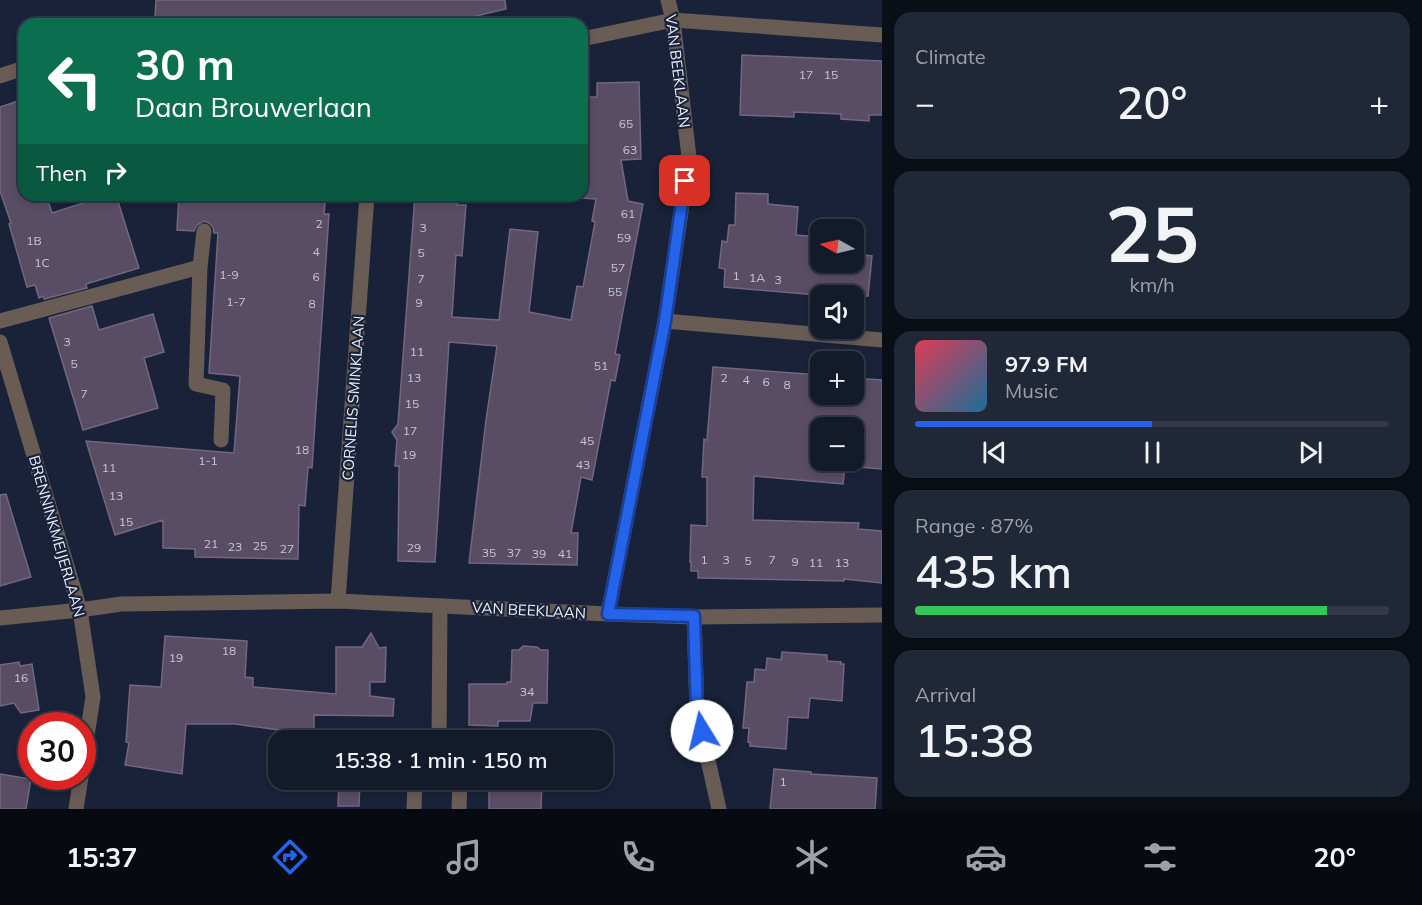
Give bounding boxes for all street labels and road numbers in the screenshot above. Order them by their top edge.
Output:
street label: VAN BEEKLAAN [662,13,694,129]
street label: CORNELIS SMINKLAAN [338,315,368,481]
street label: BRENNINKMEIJERLAAN [25,453,89,619]
street label: VAN BEEKLAAN [471,598,587,622]

